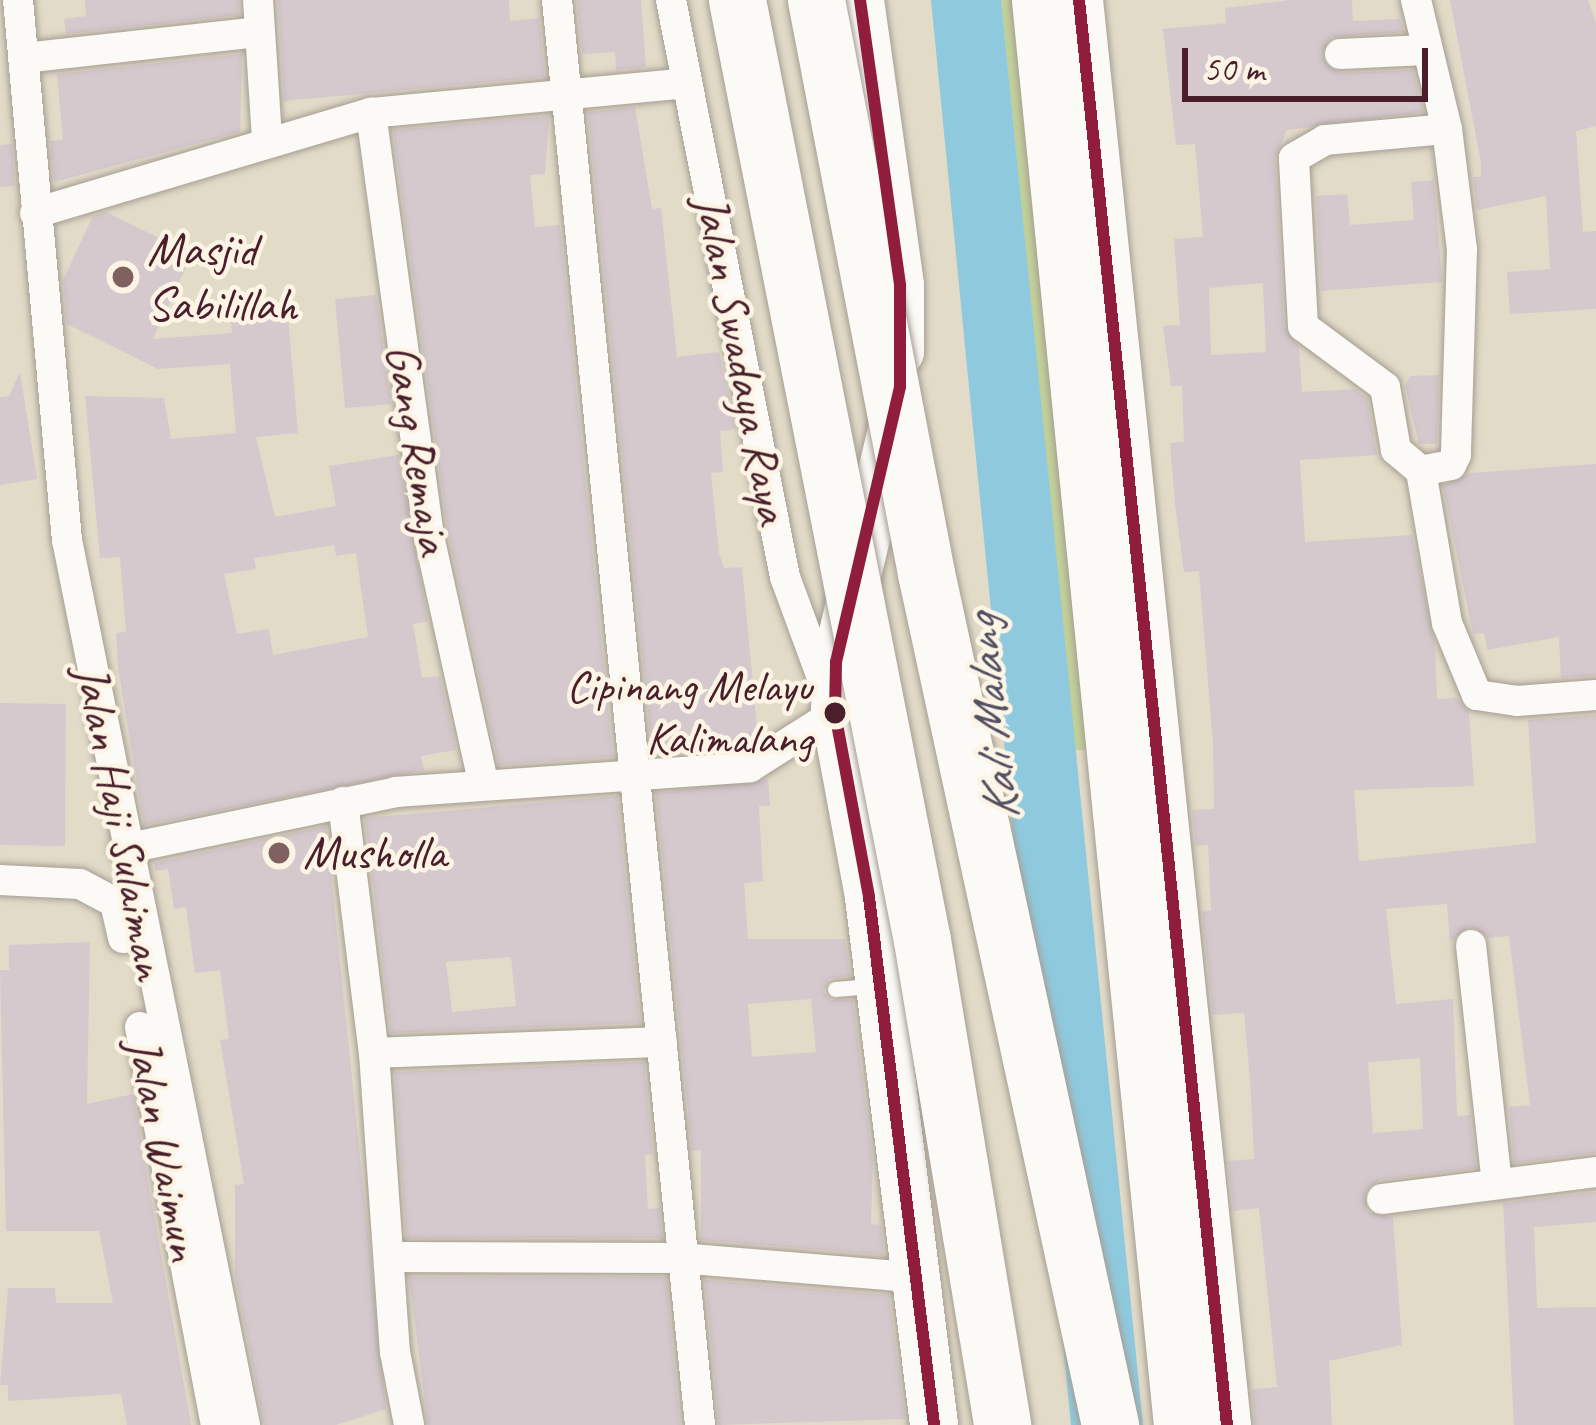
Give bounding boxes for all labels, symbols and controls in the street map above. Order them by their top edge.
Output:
scale bar [1188,24,1434,98]
text: 50 m [1203,46,1264,92]
street label: Jalan Swadaya Raya [682,191,802,527]
place label: Masjid Sabilillah [147,220,297,333]
marker: Masjid Sabilillah [110,264,136,290]
street label: Gang Remaja [373,340,463,558]
water label: Kali Malang [950,613,1032,823]
street label: Jalan Haji Sulaiman [62,658,180,986]
place label: Cipinang Melayu Kalimalang [566,660,812,766]
marker: Cipinang Melayu Kalimalang [824,702,846,724]
place label: Musholla [303,824,446,882]
marker: Musholla [266,840,292,866]
street label: Jalan Waimun [114,1032,214,1266]

